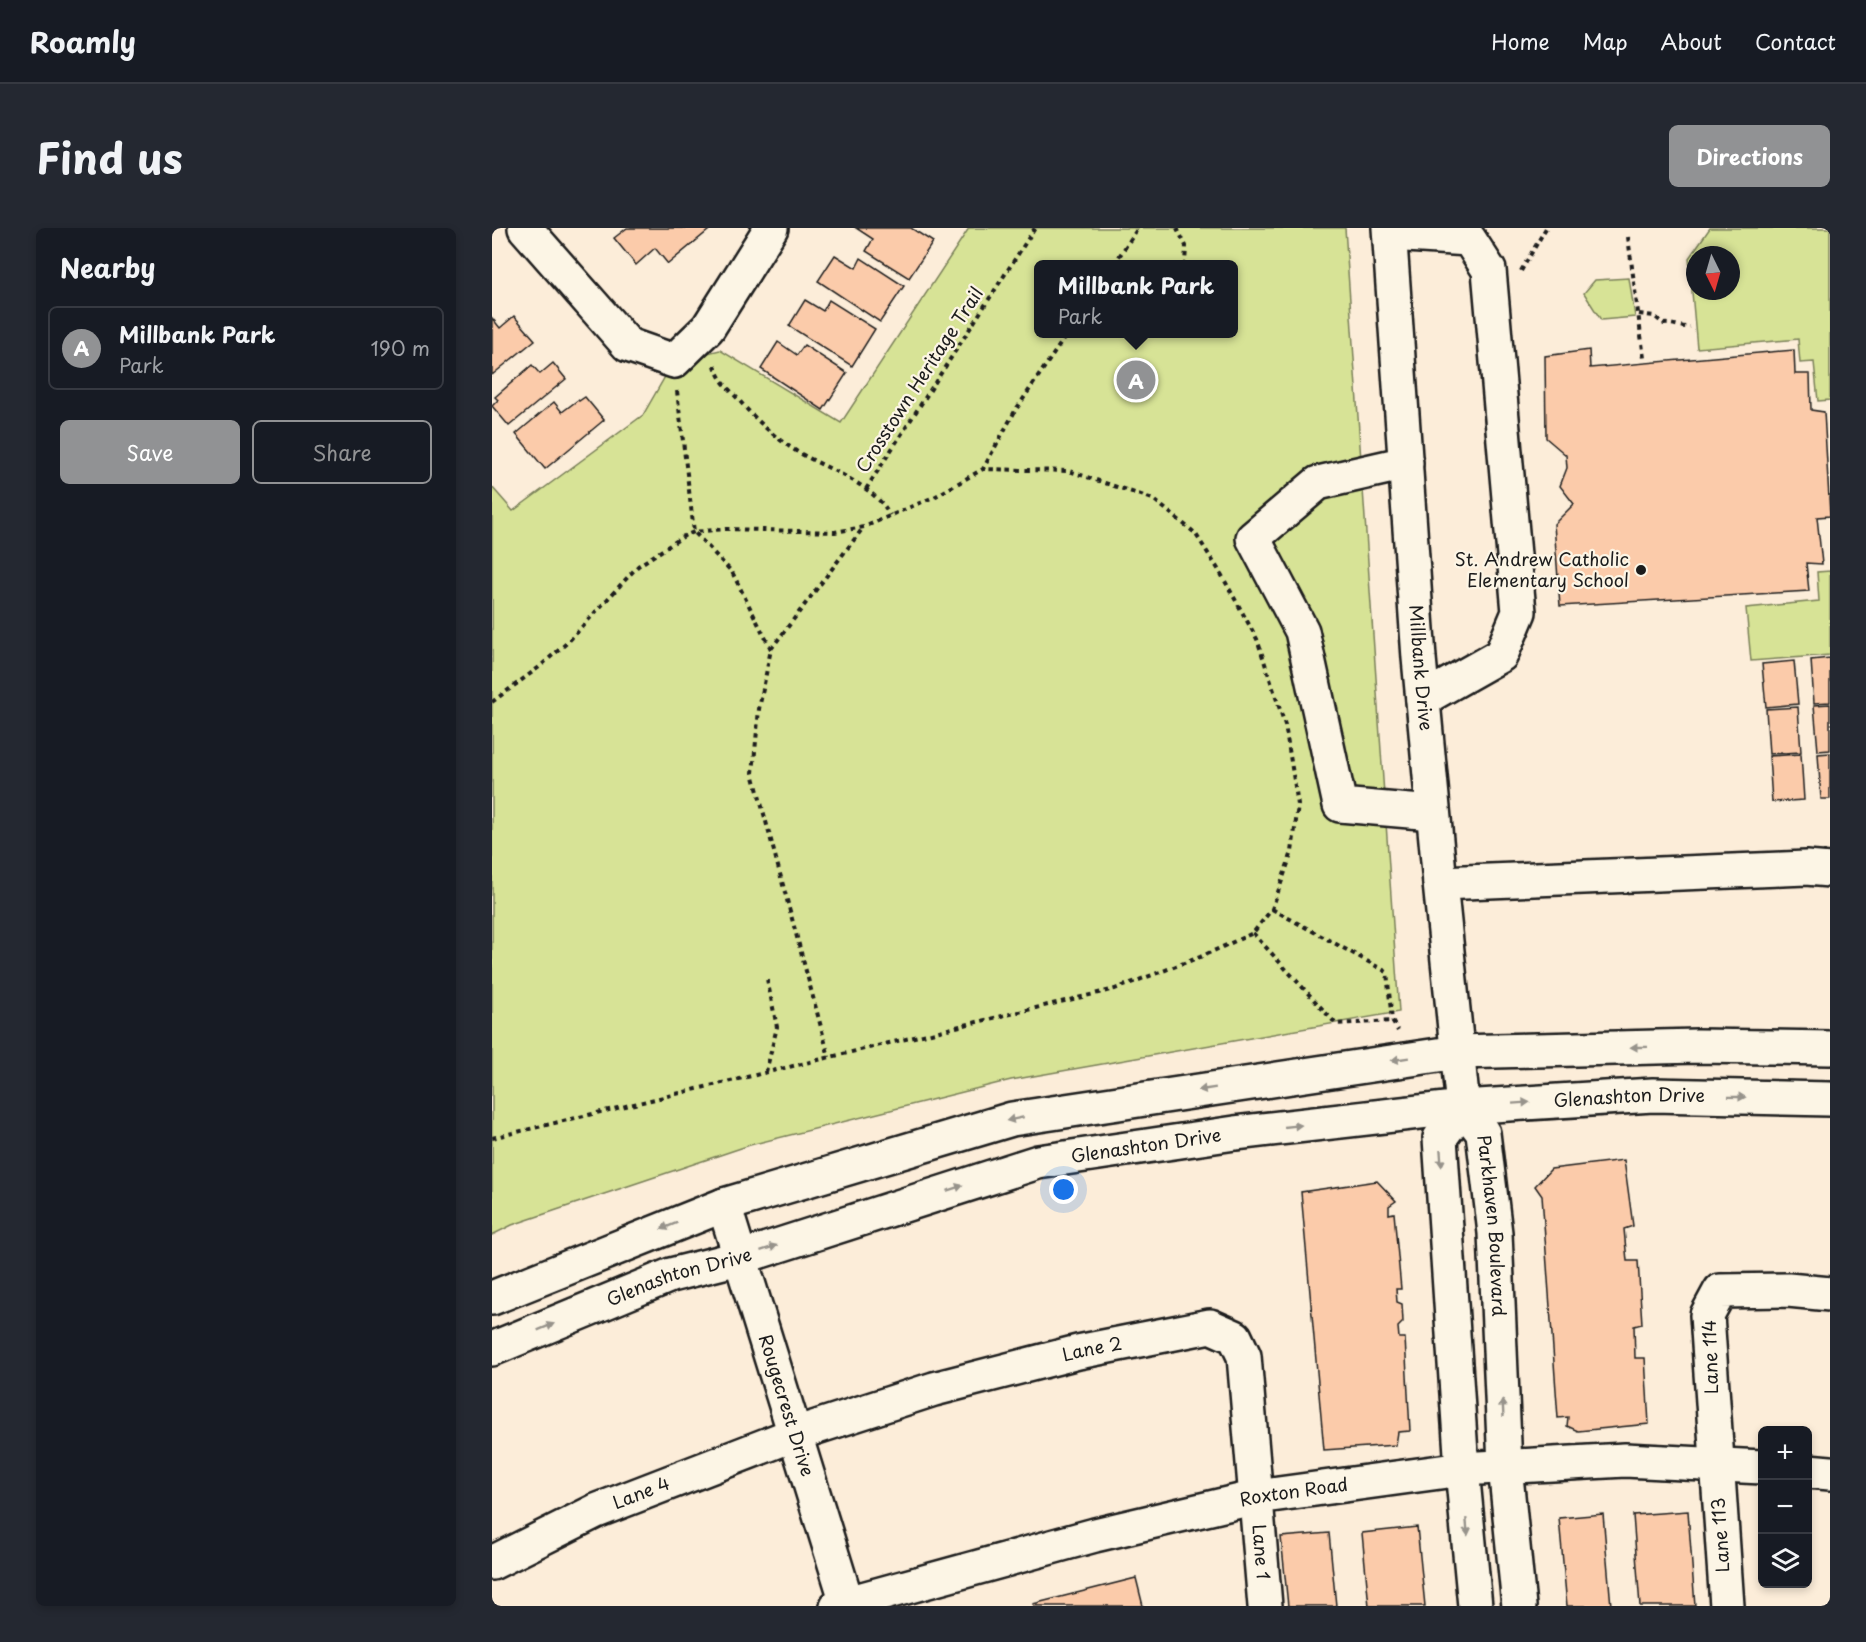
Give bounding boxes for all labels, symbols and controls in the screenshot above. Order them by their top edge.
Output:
text: Roamly [30,20,136,63]
text: Home [1491,25,1550,57]
text: Map [1583,25,1628,57]
text: About [1661,25,1722,57]
text: Contact [1755,25,1836,57]
text: Find us [36,125,183,188]
button: Directions [1669,125,1830,187]
north arrow [1686,246,1740,300]
text: Nearby [60,248,155,287]
popup [1034,260,1238,338]
text: Millbank Park [1058,268,1214,301]
street label: Crosstown Heritage Trail [848,281,989,477]
text: Park [1058,301,1102,331]
text: Millbank Park [119,317,276,350]
text: A [74,333,89,363]
text: 190 m [371,333,430,363]
text: Park [119,350,164,380]
pin: A [1116,358,1156,402]
button: Save [60,420,240,484]
button: Share [252,420,432,484]
place label: St. Andrew Catholic Elementary School [1455,545,1629,593]
marker: St. Andrew Catholic Elementary School [1634,563,1648,577]
street label: Millbank Drive [1403,604,1441,732]
one-way arrow [1629,1042,1648,1052]
one-way arrow [1390,1055,1409,1064]
street label: Glenashton Drive [1553,1080,1705,1113]
one-way arrow [1198,1085,1217,1094]
one-way arrow [1728,1092,1747,1102]
one-way arrow [1512,1099,1531,1108]
one-way arrow [1005,1115,1024,1125]
street label: Glenashton Drive [1069,1120,1223,1169]
one-way arrow [1284,1121,1303,1131]
street label: Parkhaven Boulevard [1471,1133,1514,1317]
one-way arrow [1436,1148,1446,1167]
your location [1049,1175,1078,1204]
one-way arrow [946,1183,964,1192]
one-way arrow [660,1221,678,1231]
street label: Glenashton Drive [602,1240,755,1312]
one-way arrow [760,1243,778,1252]
street label: Lane 114 [1695,1319,1724,1395]
one-way arrow [537,1322,555,1331]
street label: Lane 2 [1059,1329,1124,1368]
street label: Rougecrest Drive [753,1331,822,1479]
one-way arrow [1498,1398,1507,1417]
map controls [1758,1426,1812,1588]
button: + [1758,1426,1812,1480]
street label: Lane 4 [608,1469,673,1515]
street label: Roxton Road [1236,1470,1349,1513]
button: − [1758,1480,1812,1534]
street label: Lane 113 [1703,1497,1736,1573]
one-way arrow [1462,1517,1472,1536]
street label: Lane 1 [1246,1523,1278,1581]
button: layers [1758,1534,1812,1588]

